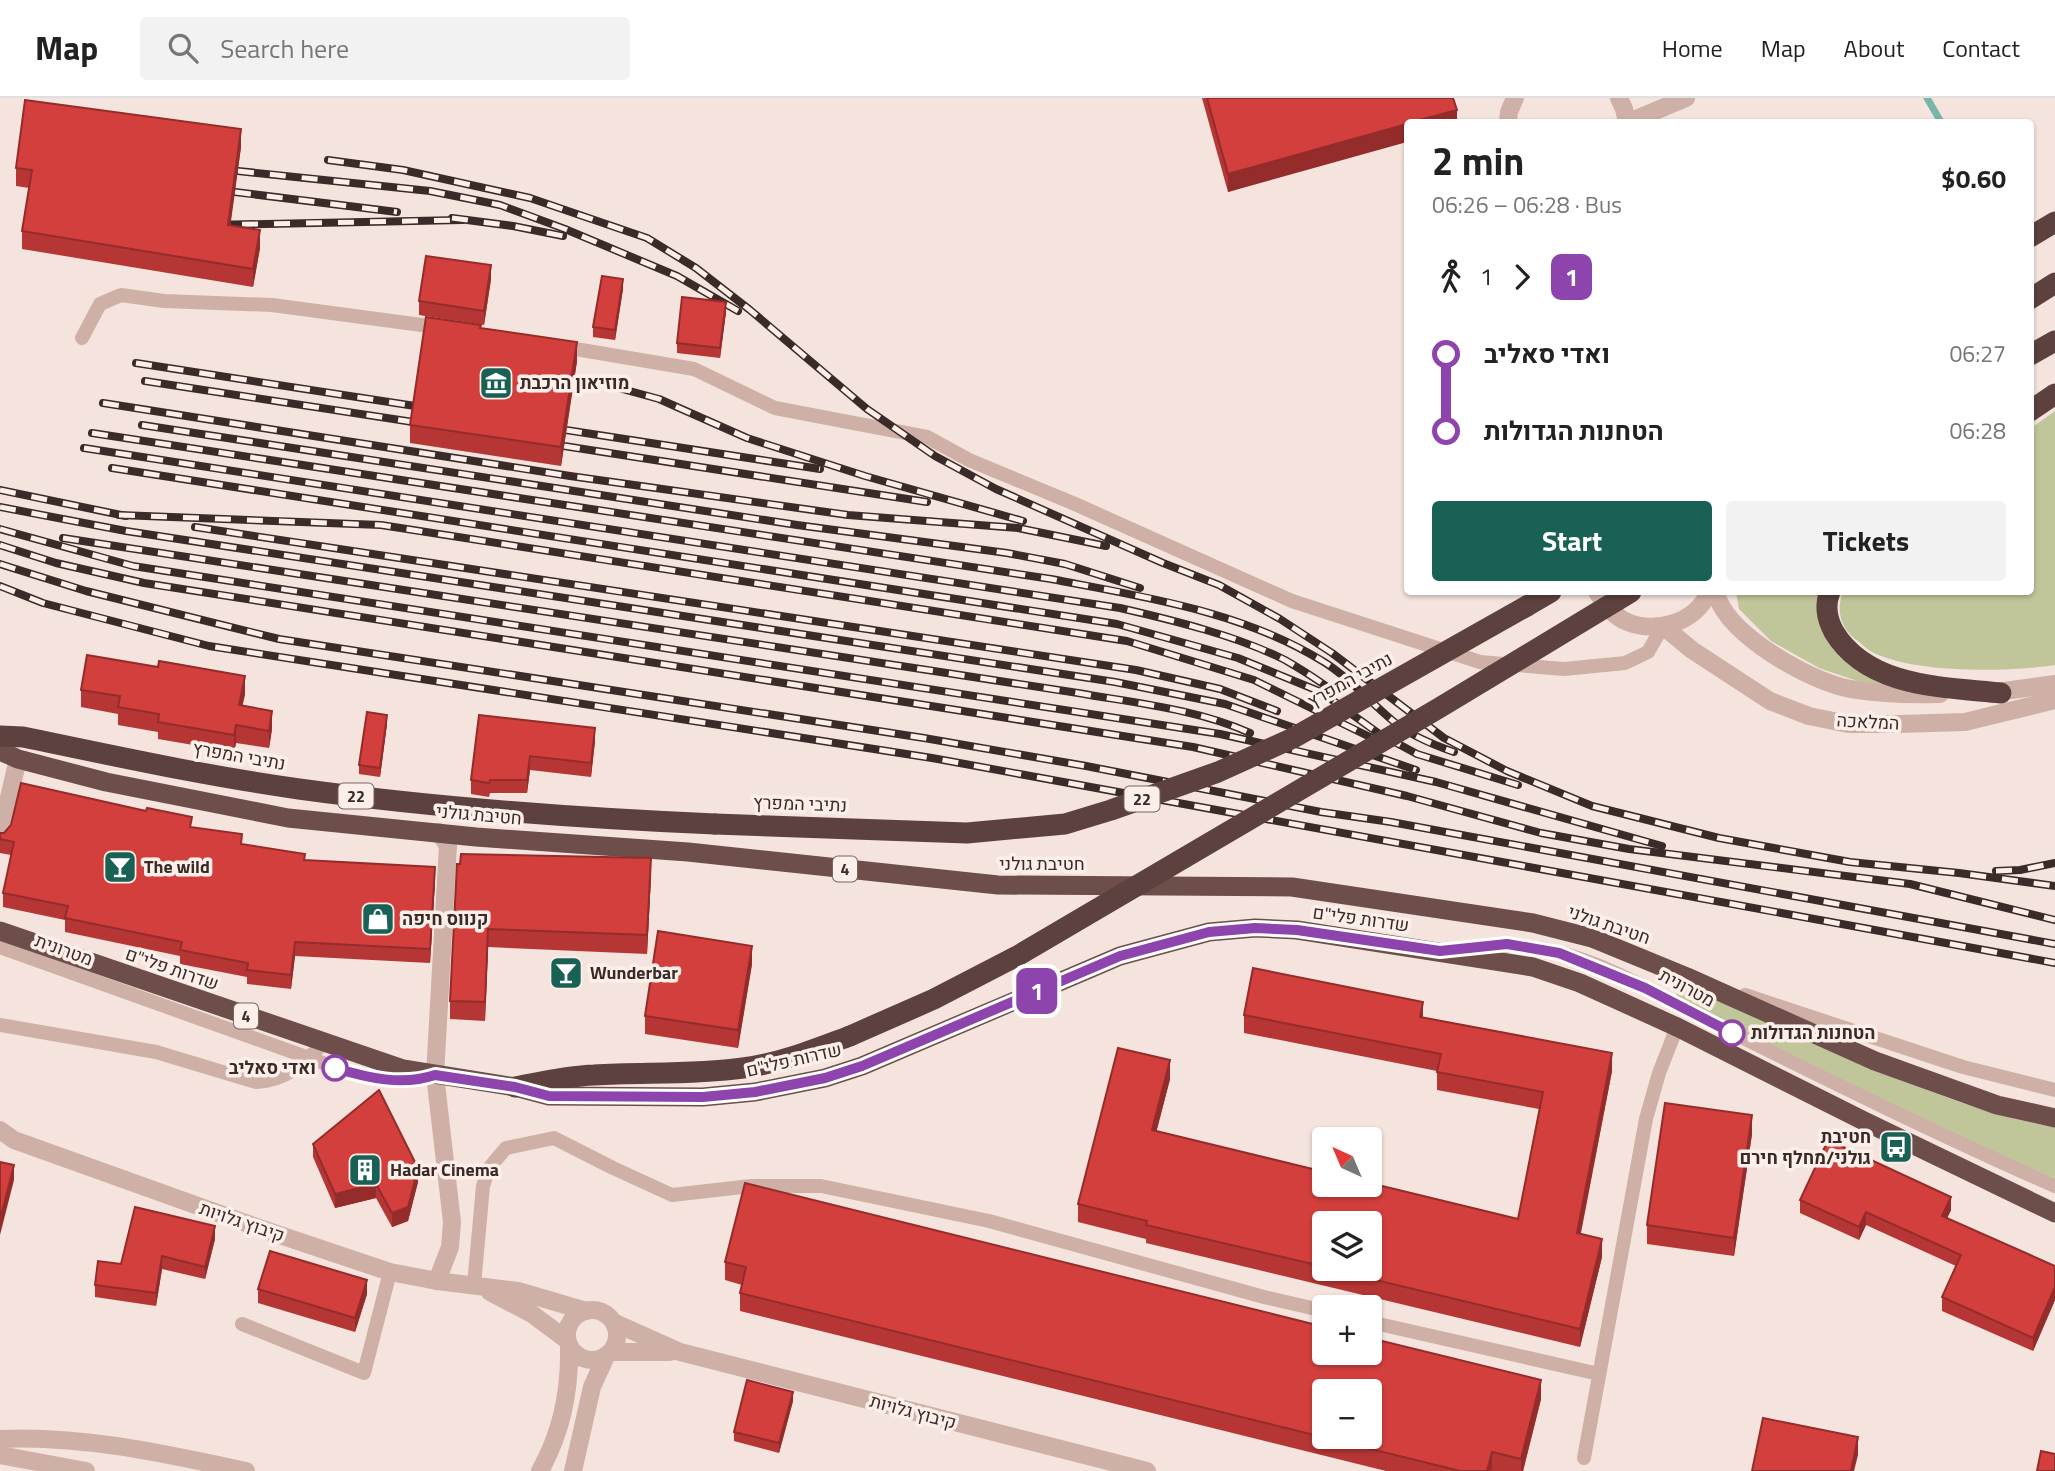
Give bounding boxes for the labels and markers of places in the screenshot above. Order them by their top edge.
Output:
museum icon: מוזיאון הרכבת [477,364,515,402]
place label: מוזיאון הרכבת [520,369,630,396]
bar icon: The wild [101,848,139,886]
place label: The wild [144,853,210,880]
shop icon: קנווס חיפה [359,900,397,938]
place label: קנווס חיפה [402,905,488,932]
bar icon: Wunderbar [547,954,585,992]
place label: Wunderbar [590,959,678,986]
place label: הטחנות הגדולות [1751,1019,1875,1046]
marker: הטחנות הגדולות [1719,1020,1745,1046]
place label: ואדי סאליב [229,1054,316,1081]
marker: ואדי סאליב [322,1055,348,1081]
place label: חטיבת גולני/מחלף חירם [1740,1123,1871,1171]
bus stop icon: חטיבת גולני/מחלף חירם [1877,1128,1915,1166]
building icon: Hadar Cinema [346,1151,384,1189]
place label: Hadar Cinema [390,1156,499,1183]

